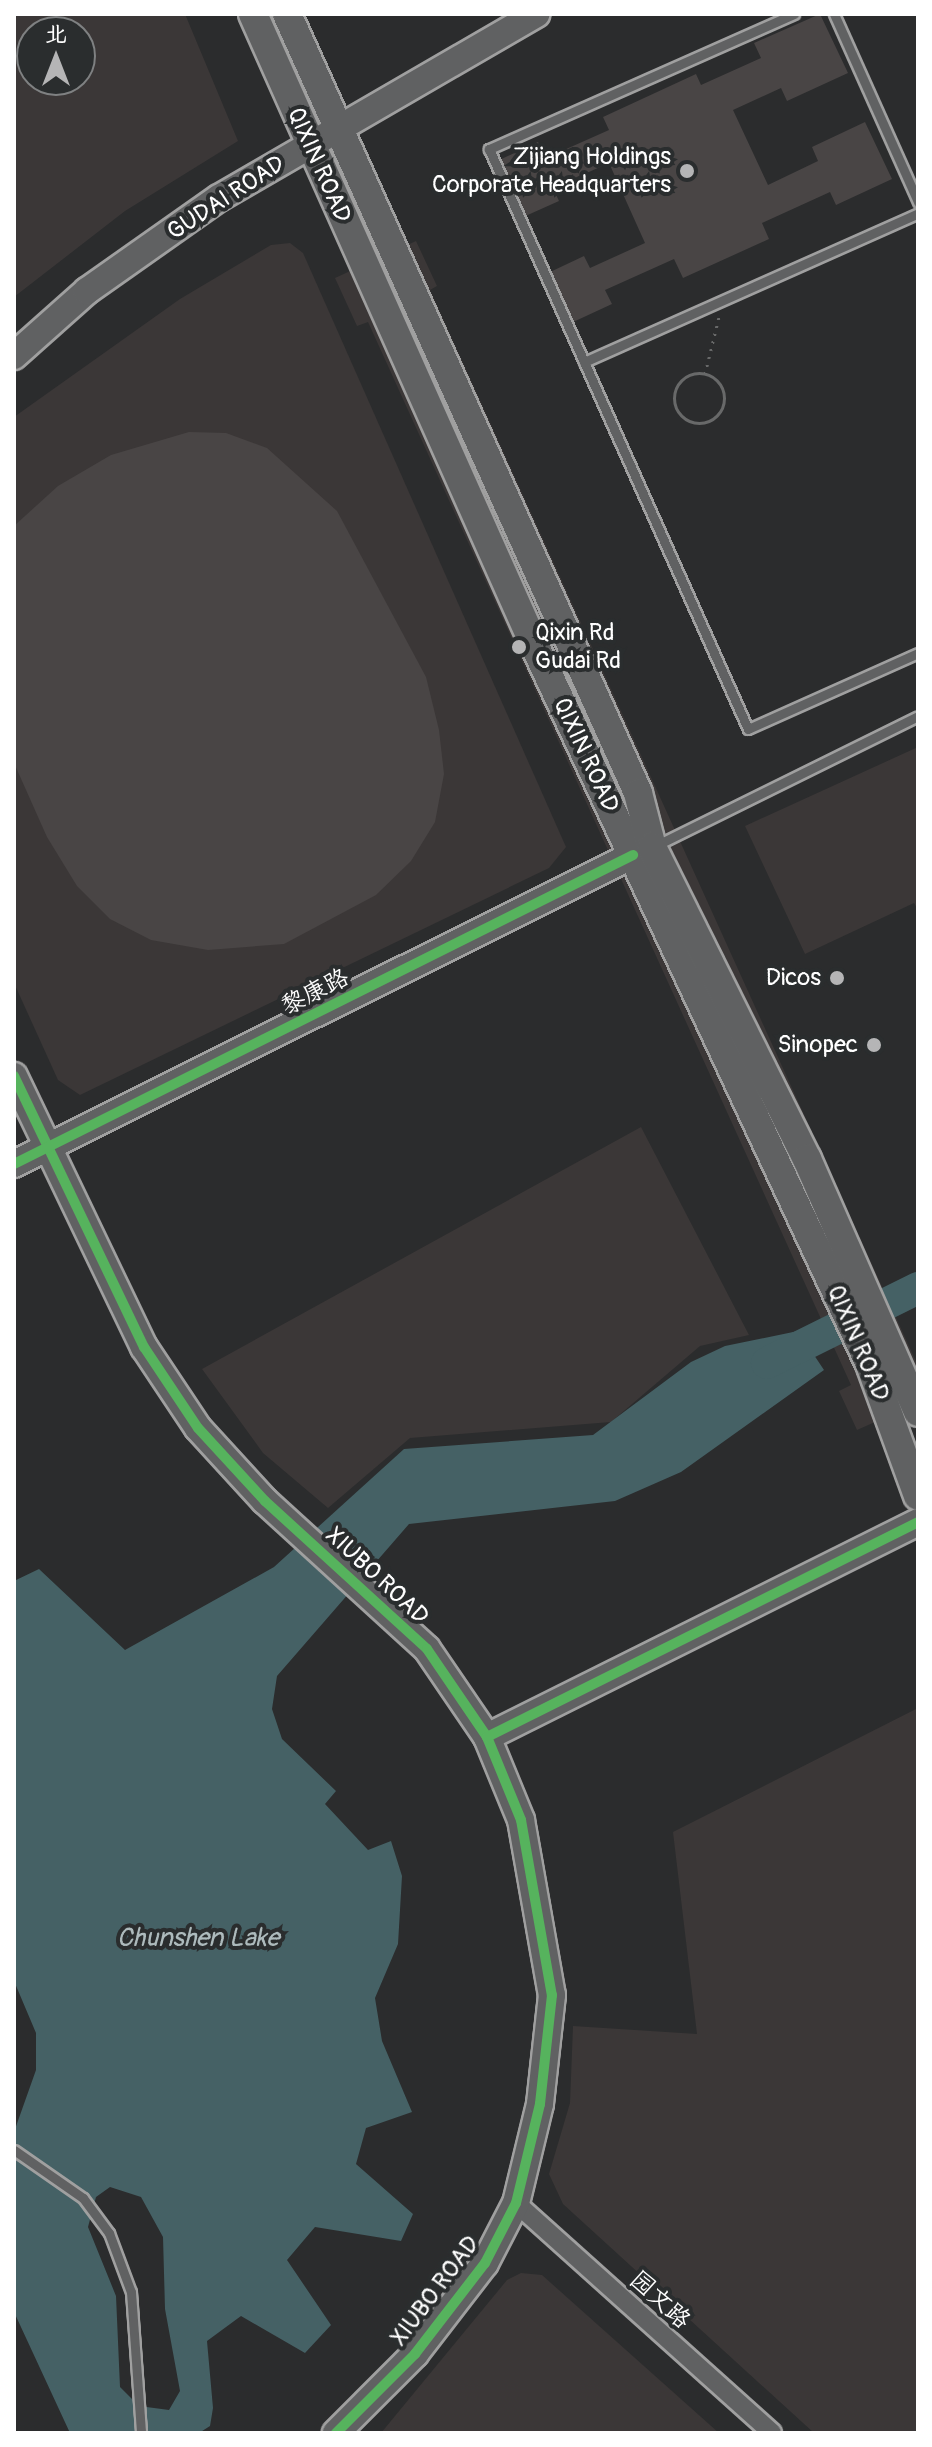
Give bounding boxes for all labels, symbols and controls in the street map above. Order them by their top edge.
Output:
north arrow [16,16,96,96]
text: 北 [45,20,67,48]
street label: QIXIN ROAD [281,103,357,227]
place label: Zijiang Holdings Corporate Headquarters [432,143,671,199]
street label: GUDAI ROAD [162,149,290,247]
marker: Zijiang Holdings Corporate Headquarters [678,162,696,180]
place label: Qixin Rd Gudai Rd [535,619,621,675]
marker: Qixin Rd Gudai Rd [510,638,528,656]
street label: QIXIN ROAD [547,693,625,817]
street label: 黎康路 [276,963,354,1021]
place label: Dicos [766,964,821,992]
marker: Dicos [828,969,846,987]
place label: Sinopec [777,1031,858,1059]
marker: Sinopec [865,1036,883,1054]
street label: QIXIN ROAD [821,1281,895,1405]
street label: XIUBO ROAD [320,1521,434,1631]
water label: Chunshen Lake [117,1923,279,1955]
street label: XIUBO ROAD [384,2230,486,2352]
street label: 园文路 [624,2265,696,2335]

